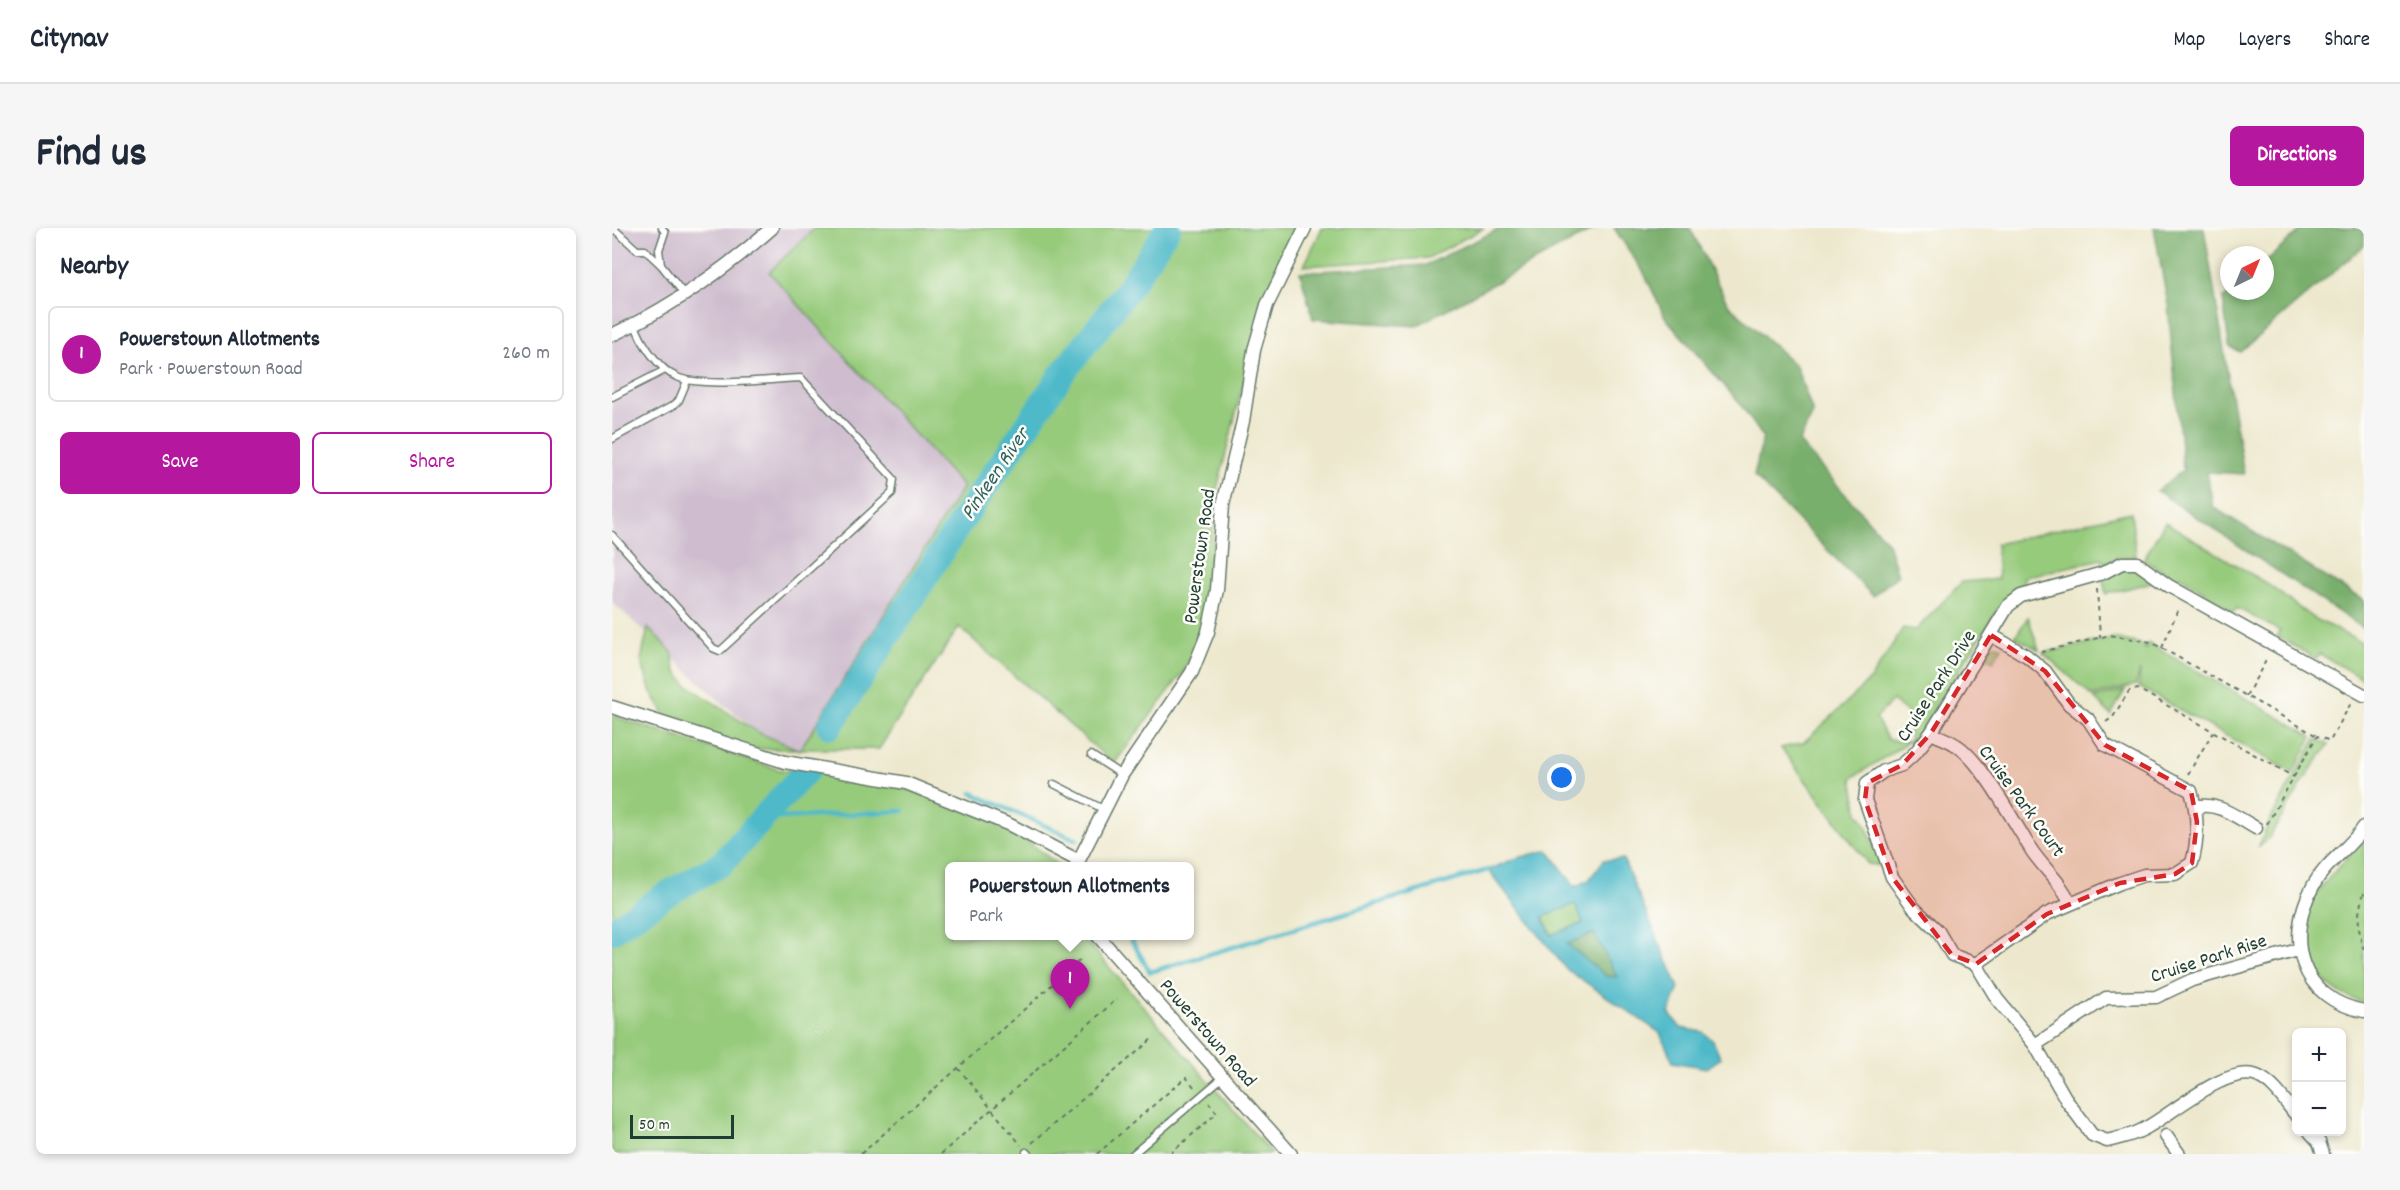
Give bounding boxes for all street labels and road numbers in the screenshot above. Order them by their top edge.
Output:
street label: Powerstown Road [1178,487,1224,626]
street label: Cruise Park Drive [1891,625,1984,748]
street label: Cruise Park Court [1970,740,2071,863]
street label: Cruise Park Rise [2147,928,2271,992]
street label: Powerstown Road [1152,974,1262,1094]

